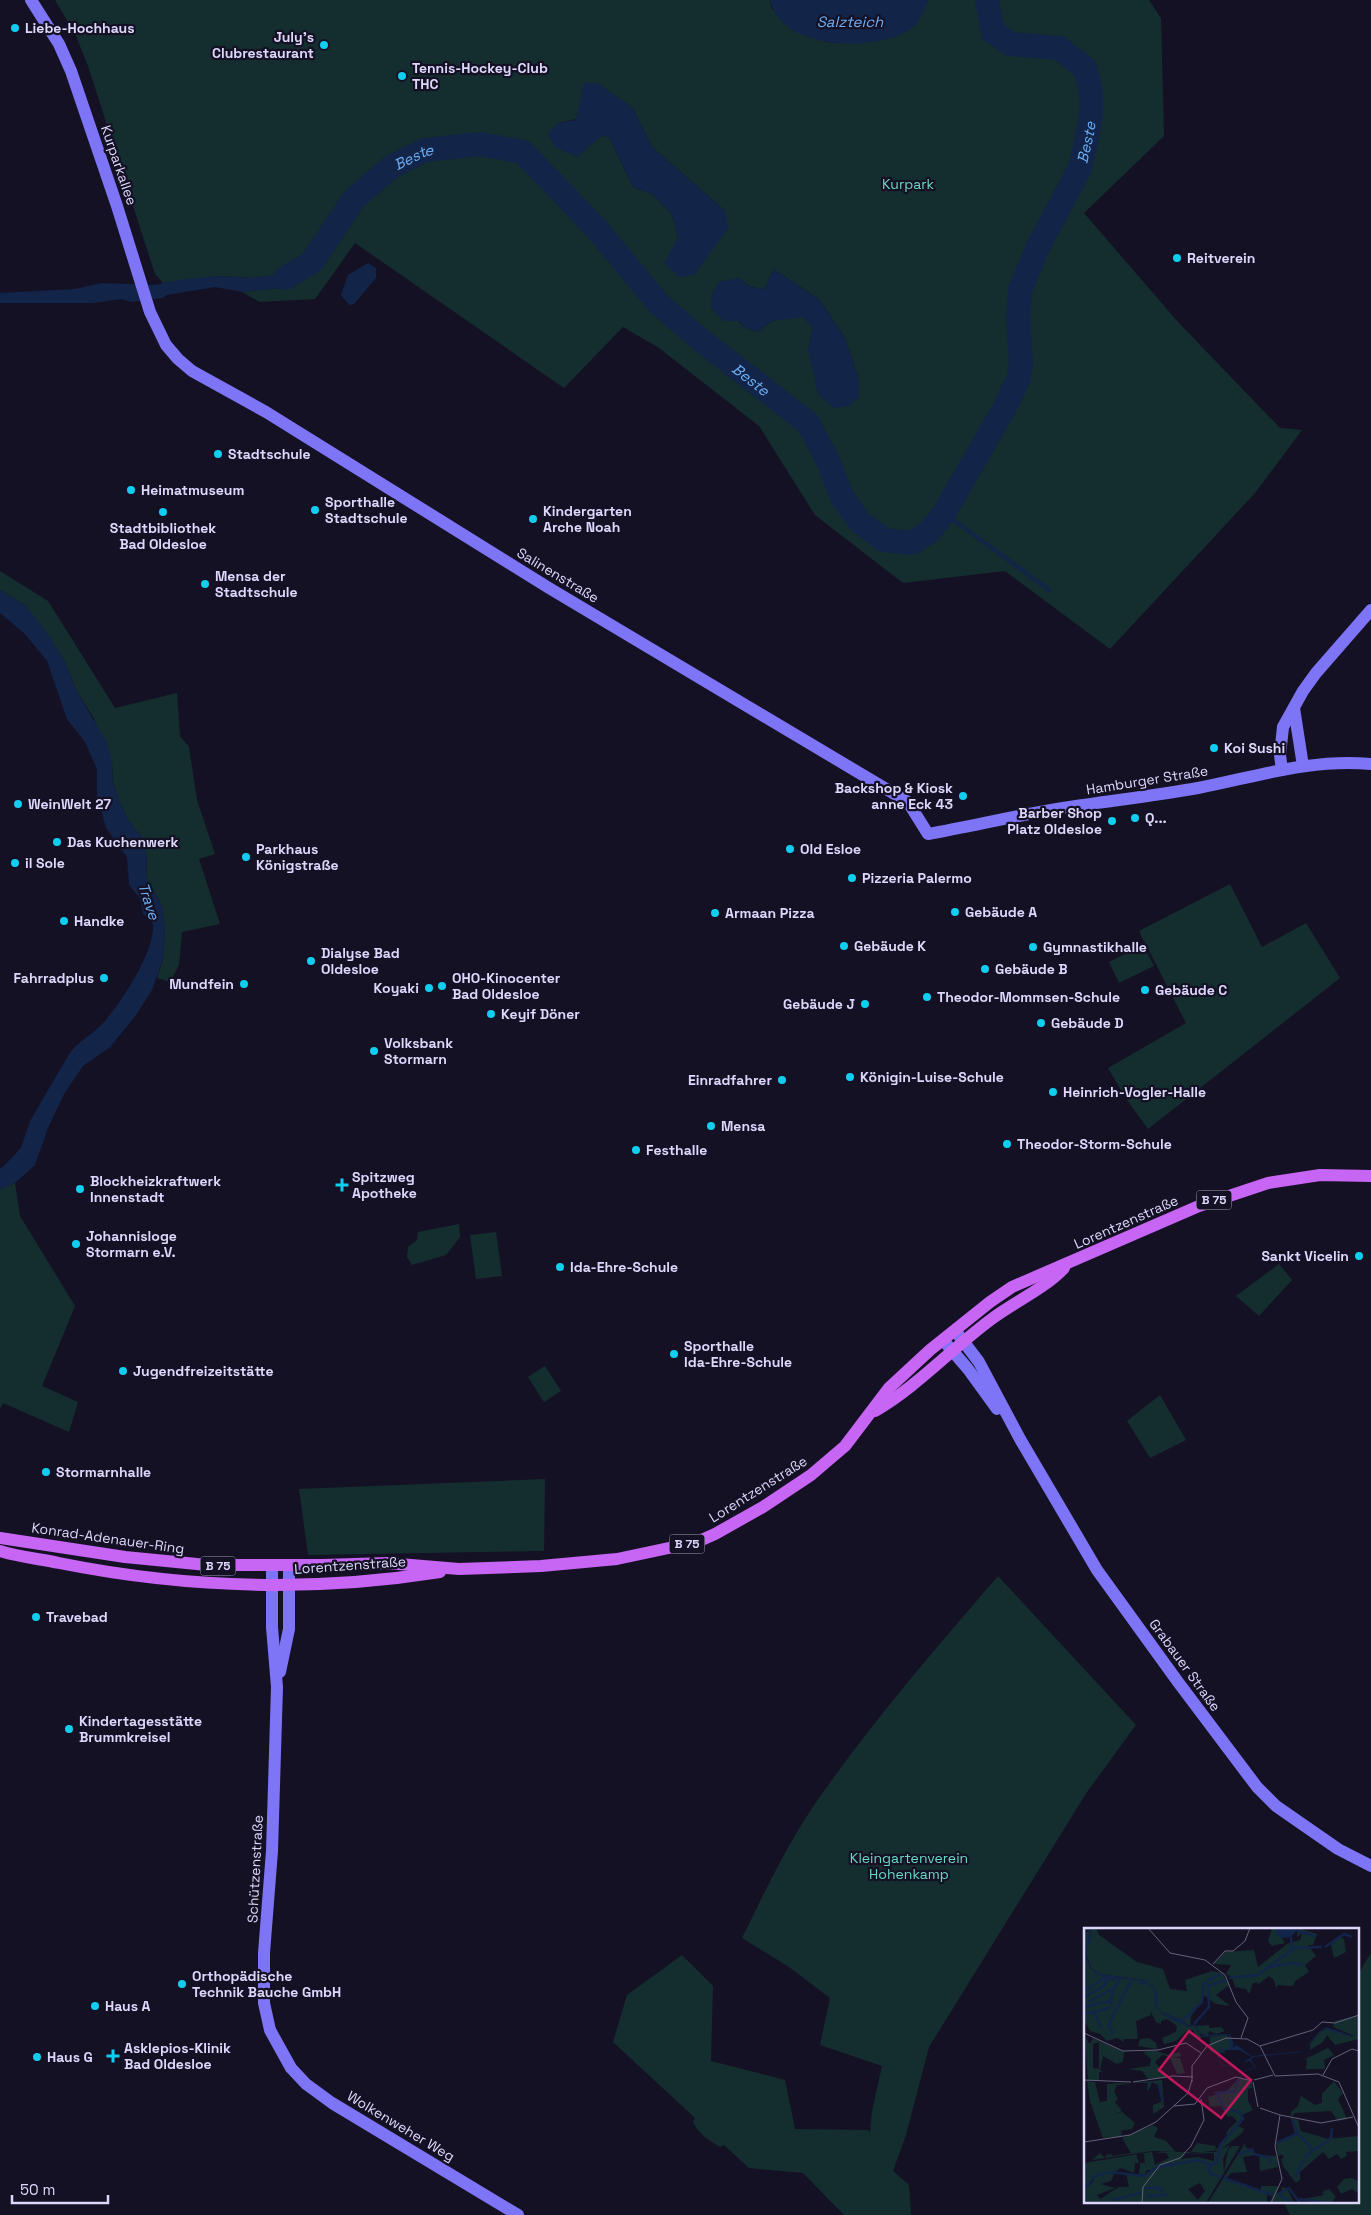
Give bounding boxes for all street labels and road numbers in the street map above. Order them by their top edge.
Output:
street label: Kurparkallee [97,123,141,207]
street label: Salinenstraße [514,543,602,607]
street label: Hamburger Straße [1085,761,1209,799]
road number: B 75 [1196,1190,1232,1210]
street label: Lorentzenstraße [1071,1191,1181,1253]
street label: Lorentzenstraße [706,1452,810,1526]
street label: Konrad-Adenauer-Ring [30,1518,186,1558]
road number: B 75 [670,1535,704,1554]
street label: Lorentzenstraße [293,1552,407,1578]
road number: B 75 [200,1556,236,1575]
street label: Grabauer Straße [1145,1615,1225,1715]
street label: Schützenstraße [243,1815,267,1923]
street label: Wolkenweher Weg [344,2087,458,2165]

